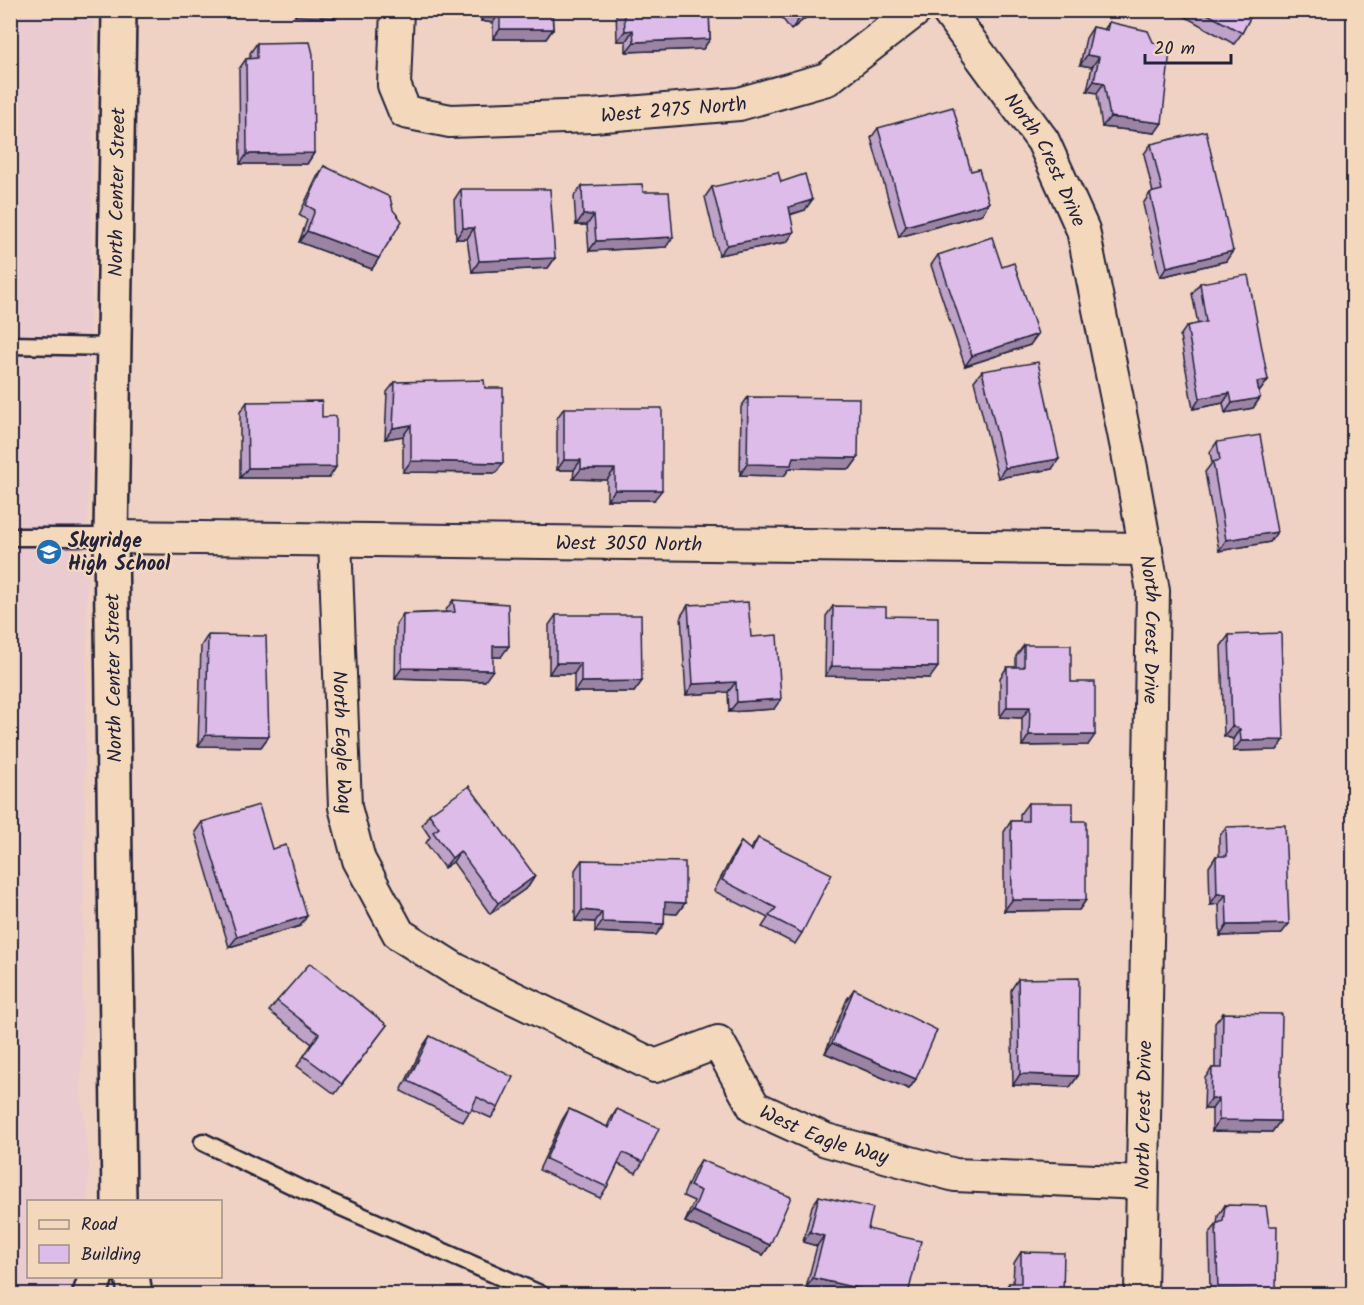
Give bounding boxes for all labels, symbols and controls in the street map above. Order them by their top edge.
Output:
scale bar [1145,27,1230,65]
text: 20 m [1154,35,1195,64]
street label: North Crest Drive [995,87,1094,233]
street label: West 2975 North [600,89,751,133]
street label: North Center Street [101,107,136,277]
place label: Skyridge High School [68,526,171,581]
street label: West 3050 North [555,528,703,562]
school or university icon: Skyridge High School [34,537,64,567]
street label: North Crest Drive [1129,553,1167,704]
street label: North Center Street [98,593,132,763]
street label: North Eagle Way [322,670,360,818]
street label: North Crest Drive [1128,1040,1162,1190]
street label: West Eagle Way [754,1098,893,1174]
legend [27,1200,222,1278]
text: Road [81,1211,118,1240]
text: Building [81,1241,141,1270]

